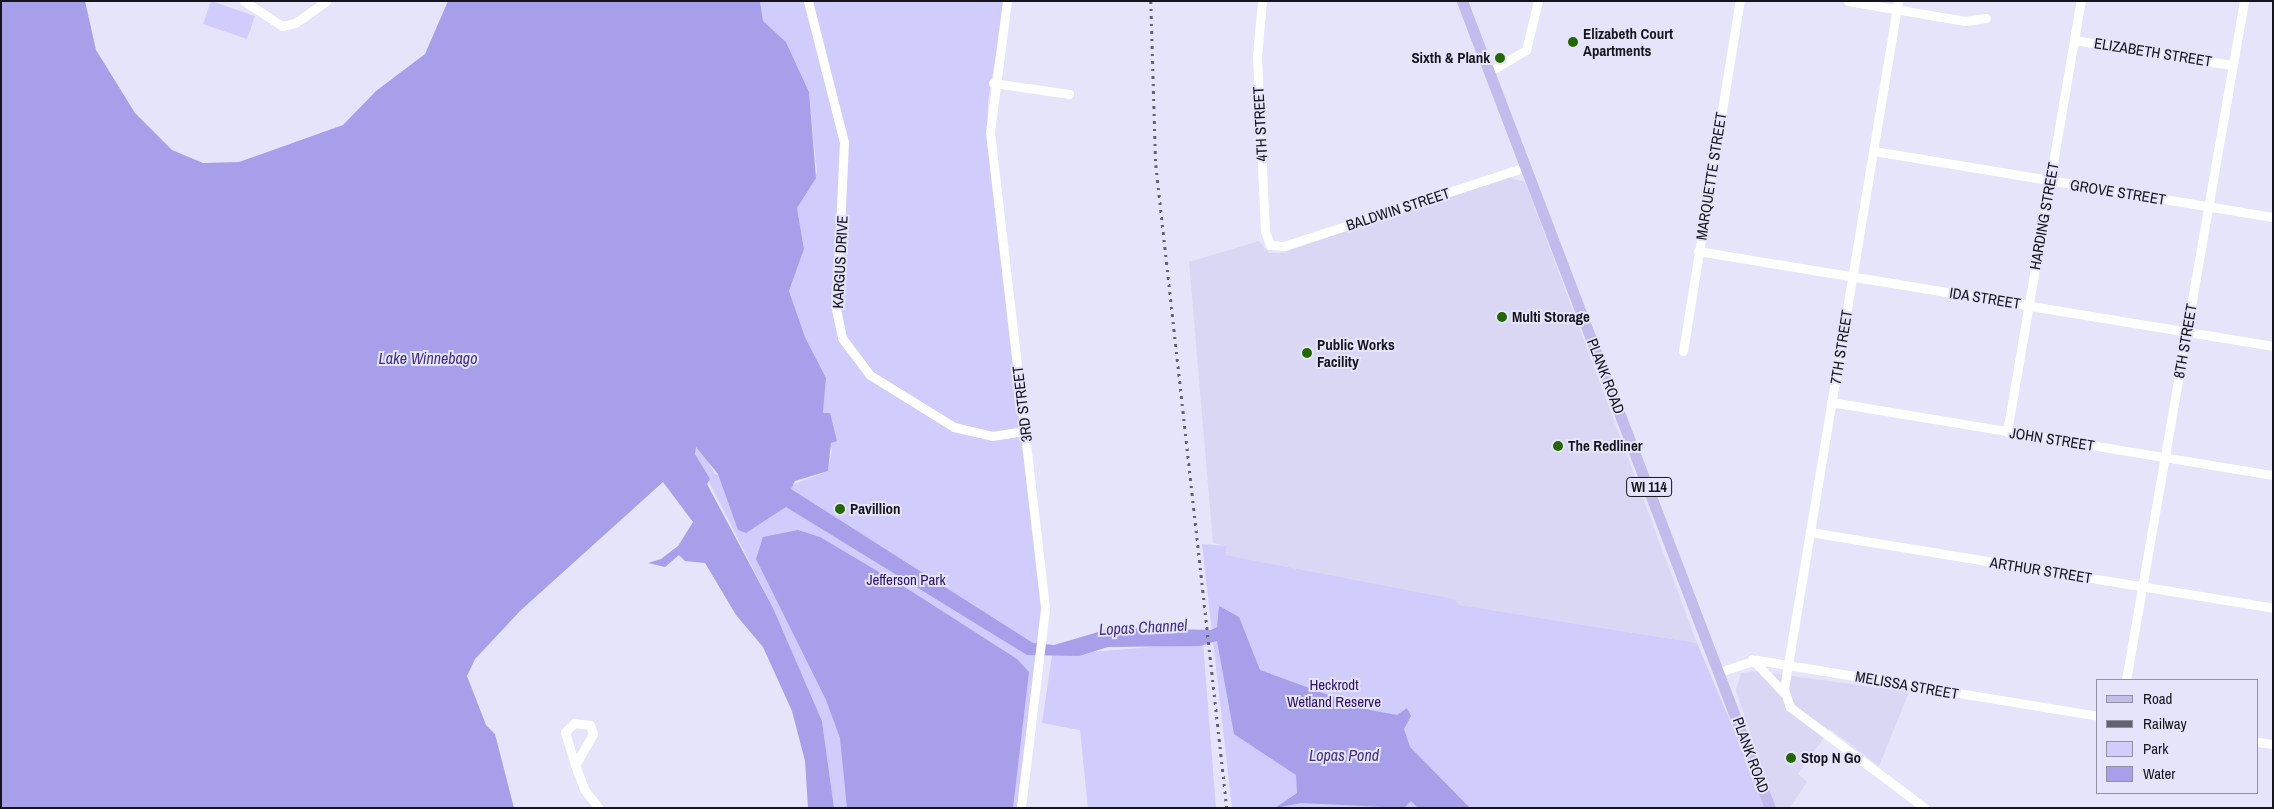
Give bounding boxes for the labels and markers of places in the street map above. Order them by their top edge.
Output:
place label: Elizabeth Court Apartments [1583,24,1673,59]
marker: Elizabeth Court Apartments [1567,36,1579,48]
place label: Sixth & Plank [1411,49,1490,67]
marker: Sixth & Plank [1494,52,1506,64]
place label: Multi Storage [1512,308,1590,326]
marker: Multi Storage [1496,311,1508,323]
place label: Public Works Facility [1317,335,1395,370]
marker: Public Works Facility [1301,347,1313,359]
place label: The Redliner [1568,437,1643,455]
marker: The Redliner [1552,440,1564,452]
place label: Pavillion [850,500,901,518]
marker: Pavillion [834,503,846,515]
place label: Stop N Go [1801,749,1861,767]
marker: Stop N Go [1785,752,1797,764]

